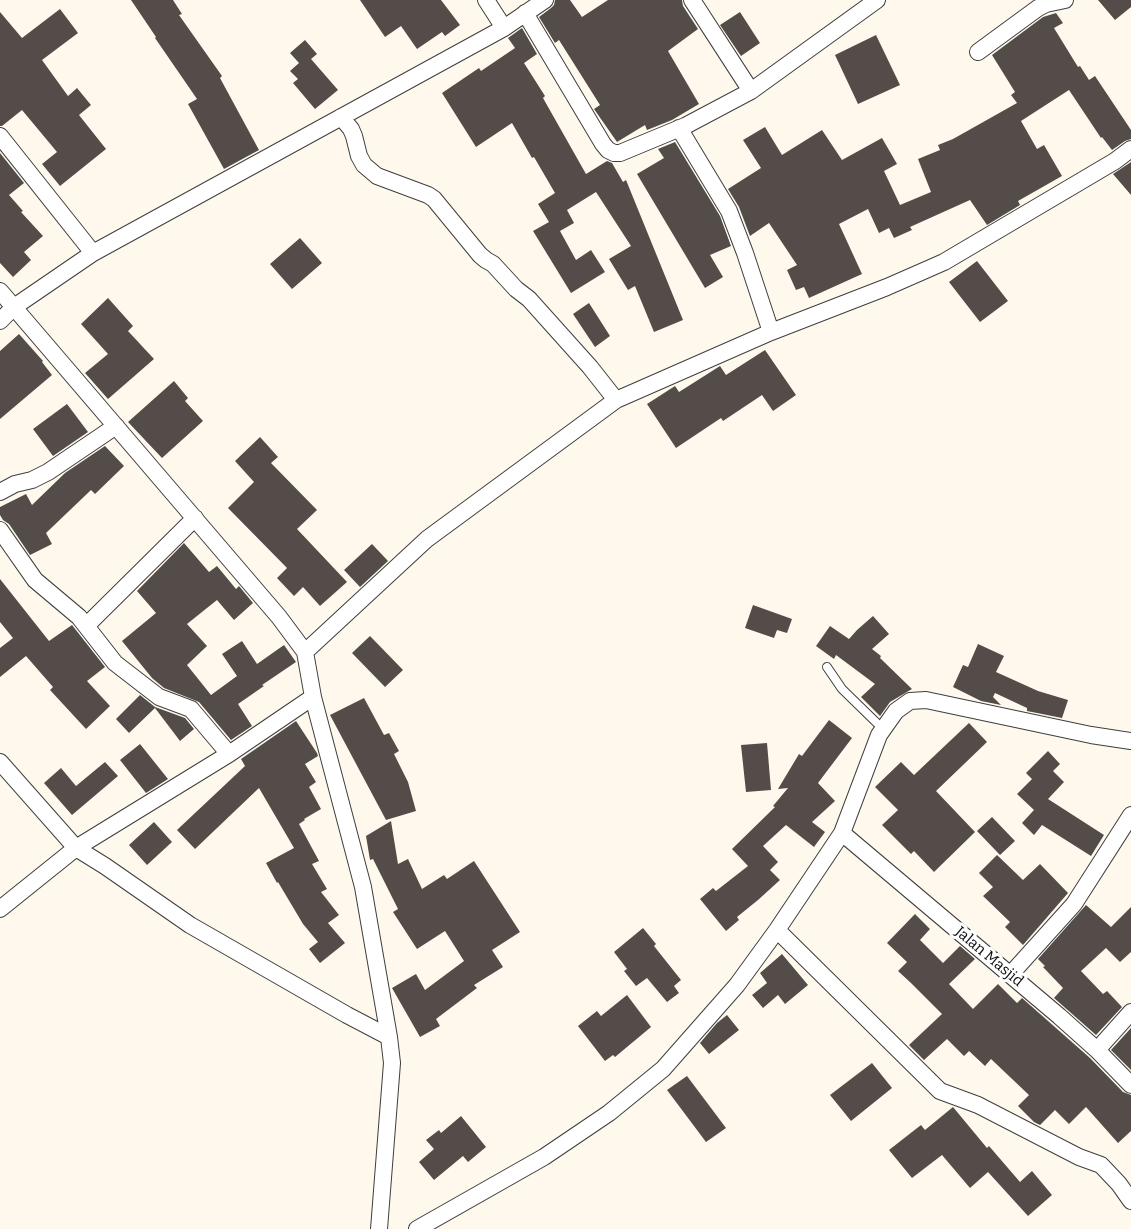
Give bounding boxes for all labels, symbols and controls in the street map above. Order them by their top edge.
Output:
street label: Jalan Masjid [951,923,1027,991]

